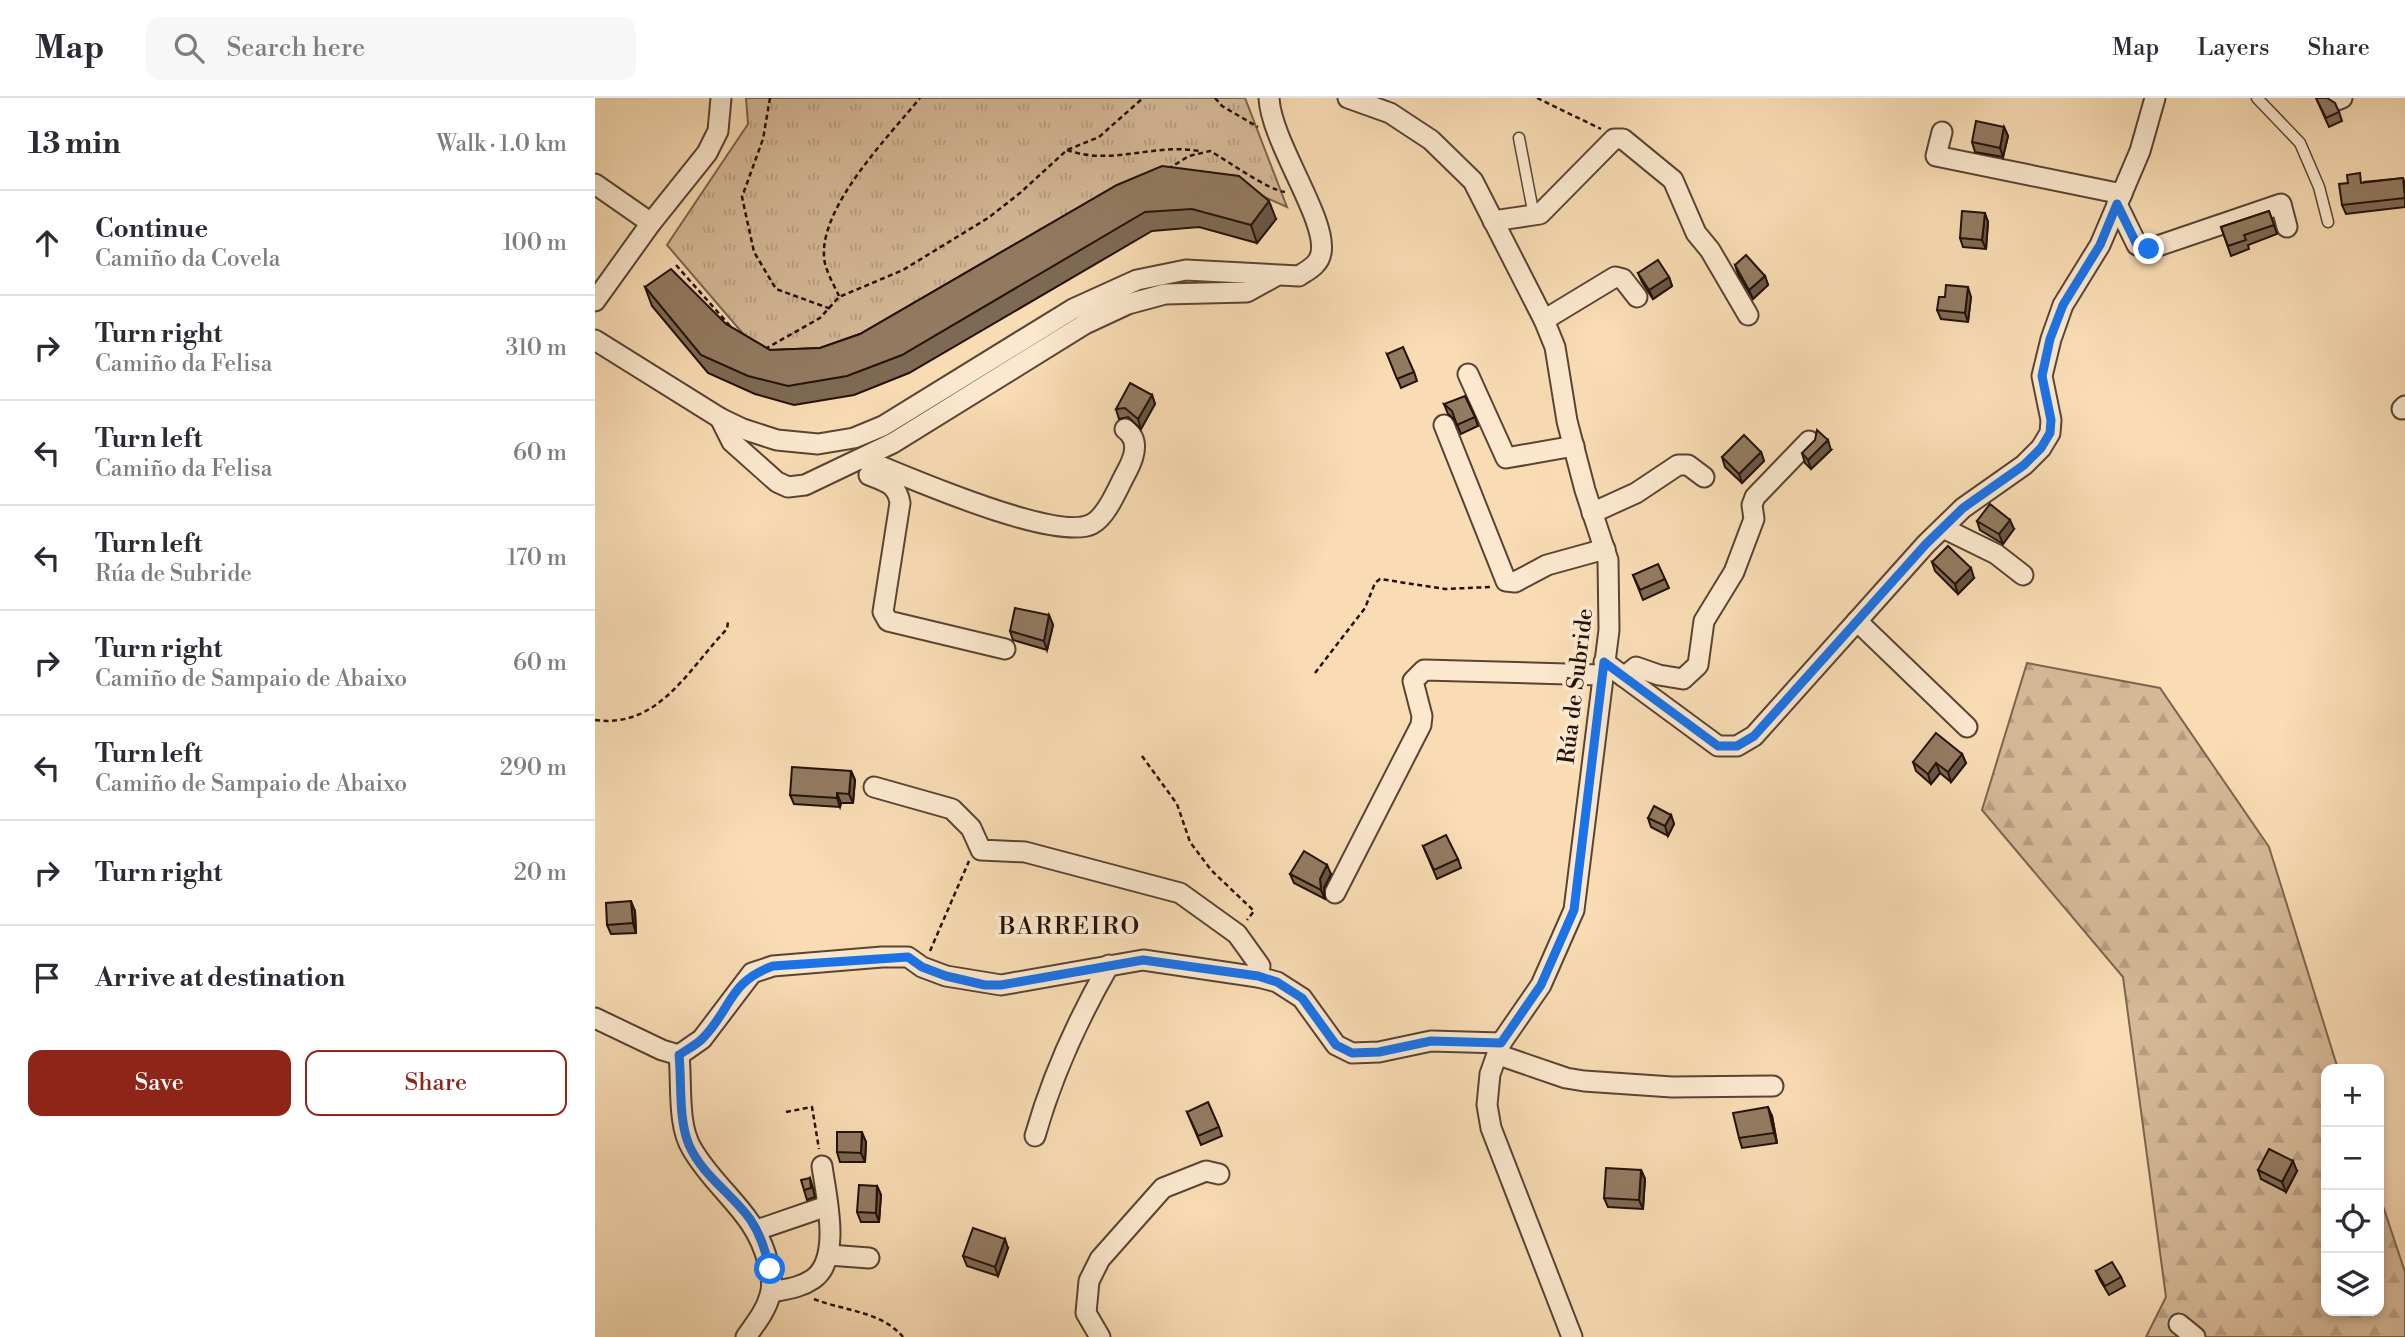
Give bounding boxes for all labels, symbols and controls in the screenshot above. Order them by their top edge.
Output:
search box [146,17,636,80]
text: Map [35,28,104,69]
icon: search [170,29,208,67]
text: Search here [226,32,365,64]
text: Map [2112,33,2159,63]
text: Layers [2197,33,2269,63]
text: Share [2307,33,2370,63]
text: 13 min [28,125,121,163]
text: Walk · 1.0 km [436,130,567,158]
text: Continue [95,213,208,245]
icon: ahead [28,224,66,262]
text: 100 m [502,229,567,257]
route end [2133,233,2164,264]
text: Camiño da Covela [95,245,280,273]
text: Turn right [95,318,223,350]
icon: right [28,329,66,367]
text: 310 m [506,334,567,362]
text: Camiño da Felisa [95,350,272,378]
text: Turn left [95,423,203,455]
icon: left [28,434,66,472]
text: 60 m [513,439,567,467]
text: Camiño da Felisa [95,455,272,483]
text: Turn left [95,528,203,560]
icon: left [28,539,66,577]
text: 170 m [507,544,567,572]
text: Rúa de Subride [95,560,252,588]
street label: Rúa de Subride [1553,607,1599,766]
text: Turn right [95,633,223,665]
icon: right [28,644,66,682]
text: 60 m [513,649,567,677]
text: Camiño de Sampaio de Abaixo [95,665,407,693]
text: Turn left [95,738,203,770]
icon: left [28,749,66,787]
text: 290 m [500,754,567,782]
text: Camiño de Sampaio de Abaixo [95,770,407,798]
icon: right [28,854,66,892]
text: Turn right [95,857,223,889]
text: 20 m [514,859,567,887]
district label: BARREIRO [998,912,1141,942]
icon: arrive [28,959,66,997]
text: Arrive at destination [95,962,345,994]
button: Save [28,1050,291,1116]
button: Share [305,1050,567,1116]
map controls [2321,1064,2384,1316]
button: + [2321,1064,2384,1127]
button: − [2321,1127,2384,1190]
button: locate [2321,1190,2384,1253]
route start [754,1253,785,1284]
button: layers [2321,1253,2384,1316]

